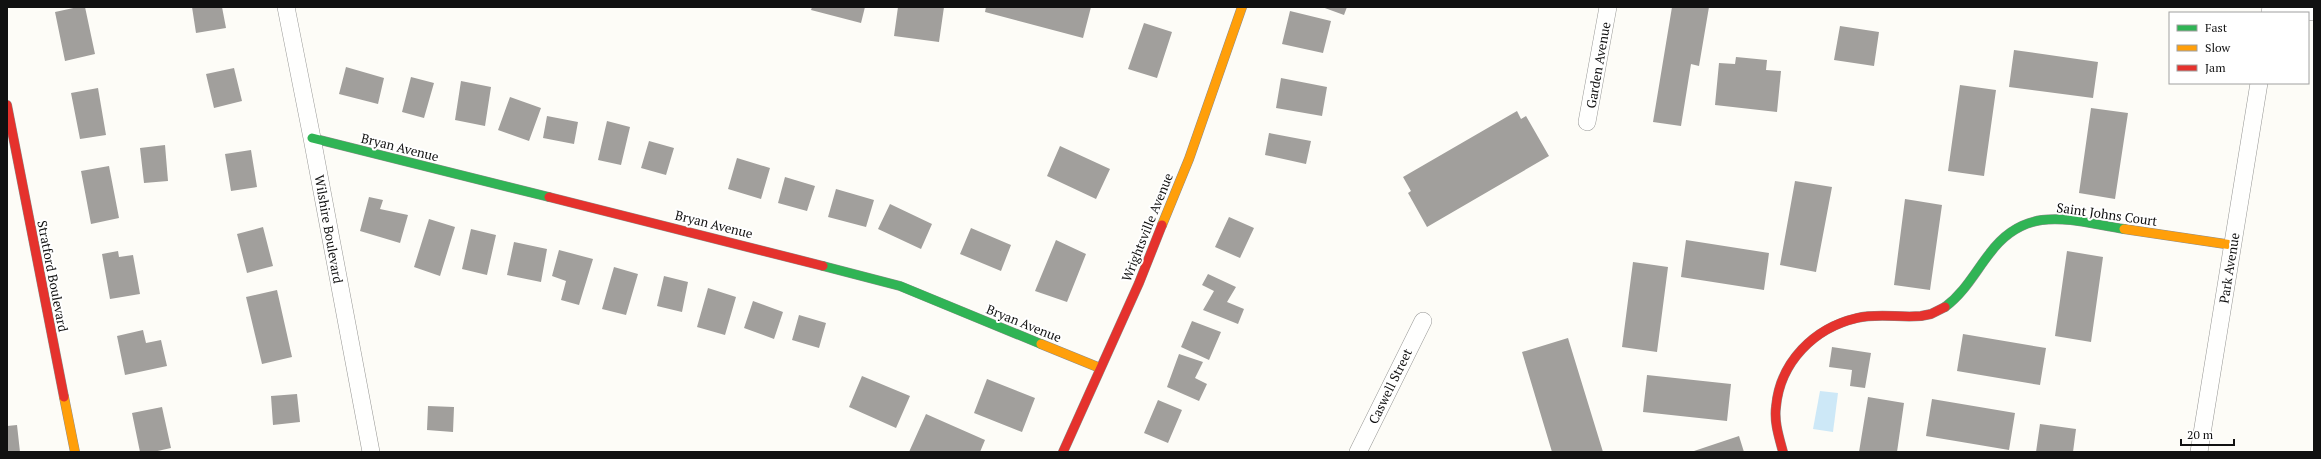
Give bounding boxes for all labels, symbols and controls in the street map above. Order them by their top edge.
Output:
legend [2169,12,2309,84]
street label: Garden Avenue [1582,20,1614,110]
text: Fast [2205,20,2228,35]
text: Slow [2205,40,2231,55]
text: Jam [2205,60,2226,75]
street label: Bryan Avenue [359,129,441,165]
street label: Wrightsville Avenue [1117,170,1177,284]
street label: Wilshire Boulevard [311,173,347,285]
street label: Saint Johns Court [2056,198,2159,230]
street label: Bryan Avenue [673,206,755,242]
street label: Stratford Boulevard [33,219,73,333]
street label: Park Avenue [2215,231,2243,305]
street label: Bryan Avenue [984,300,1064,346]
street label: Caswell Street [1364,345,1416,427]
scale bar [2181,421,2234,447]
text: 20 m [2187,427,2214,442]

